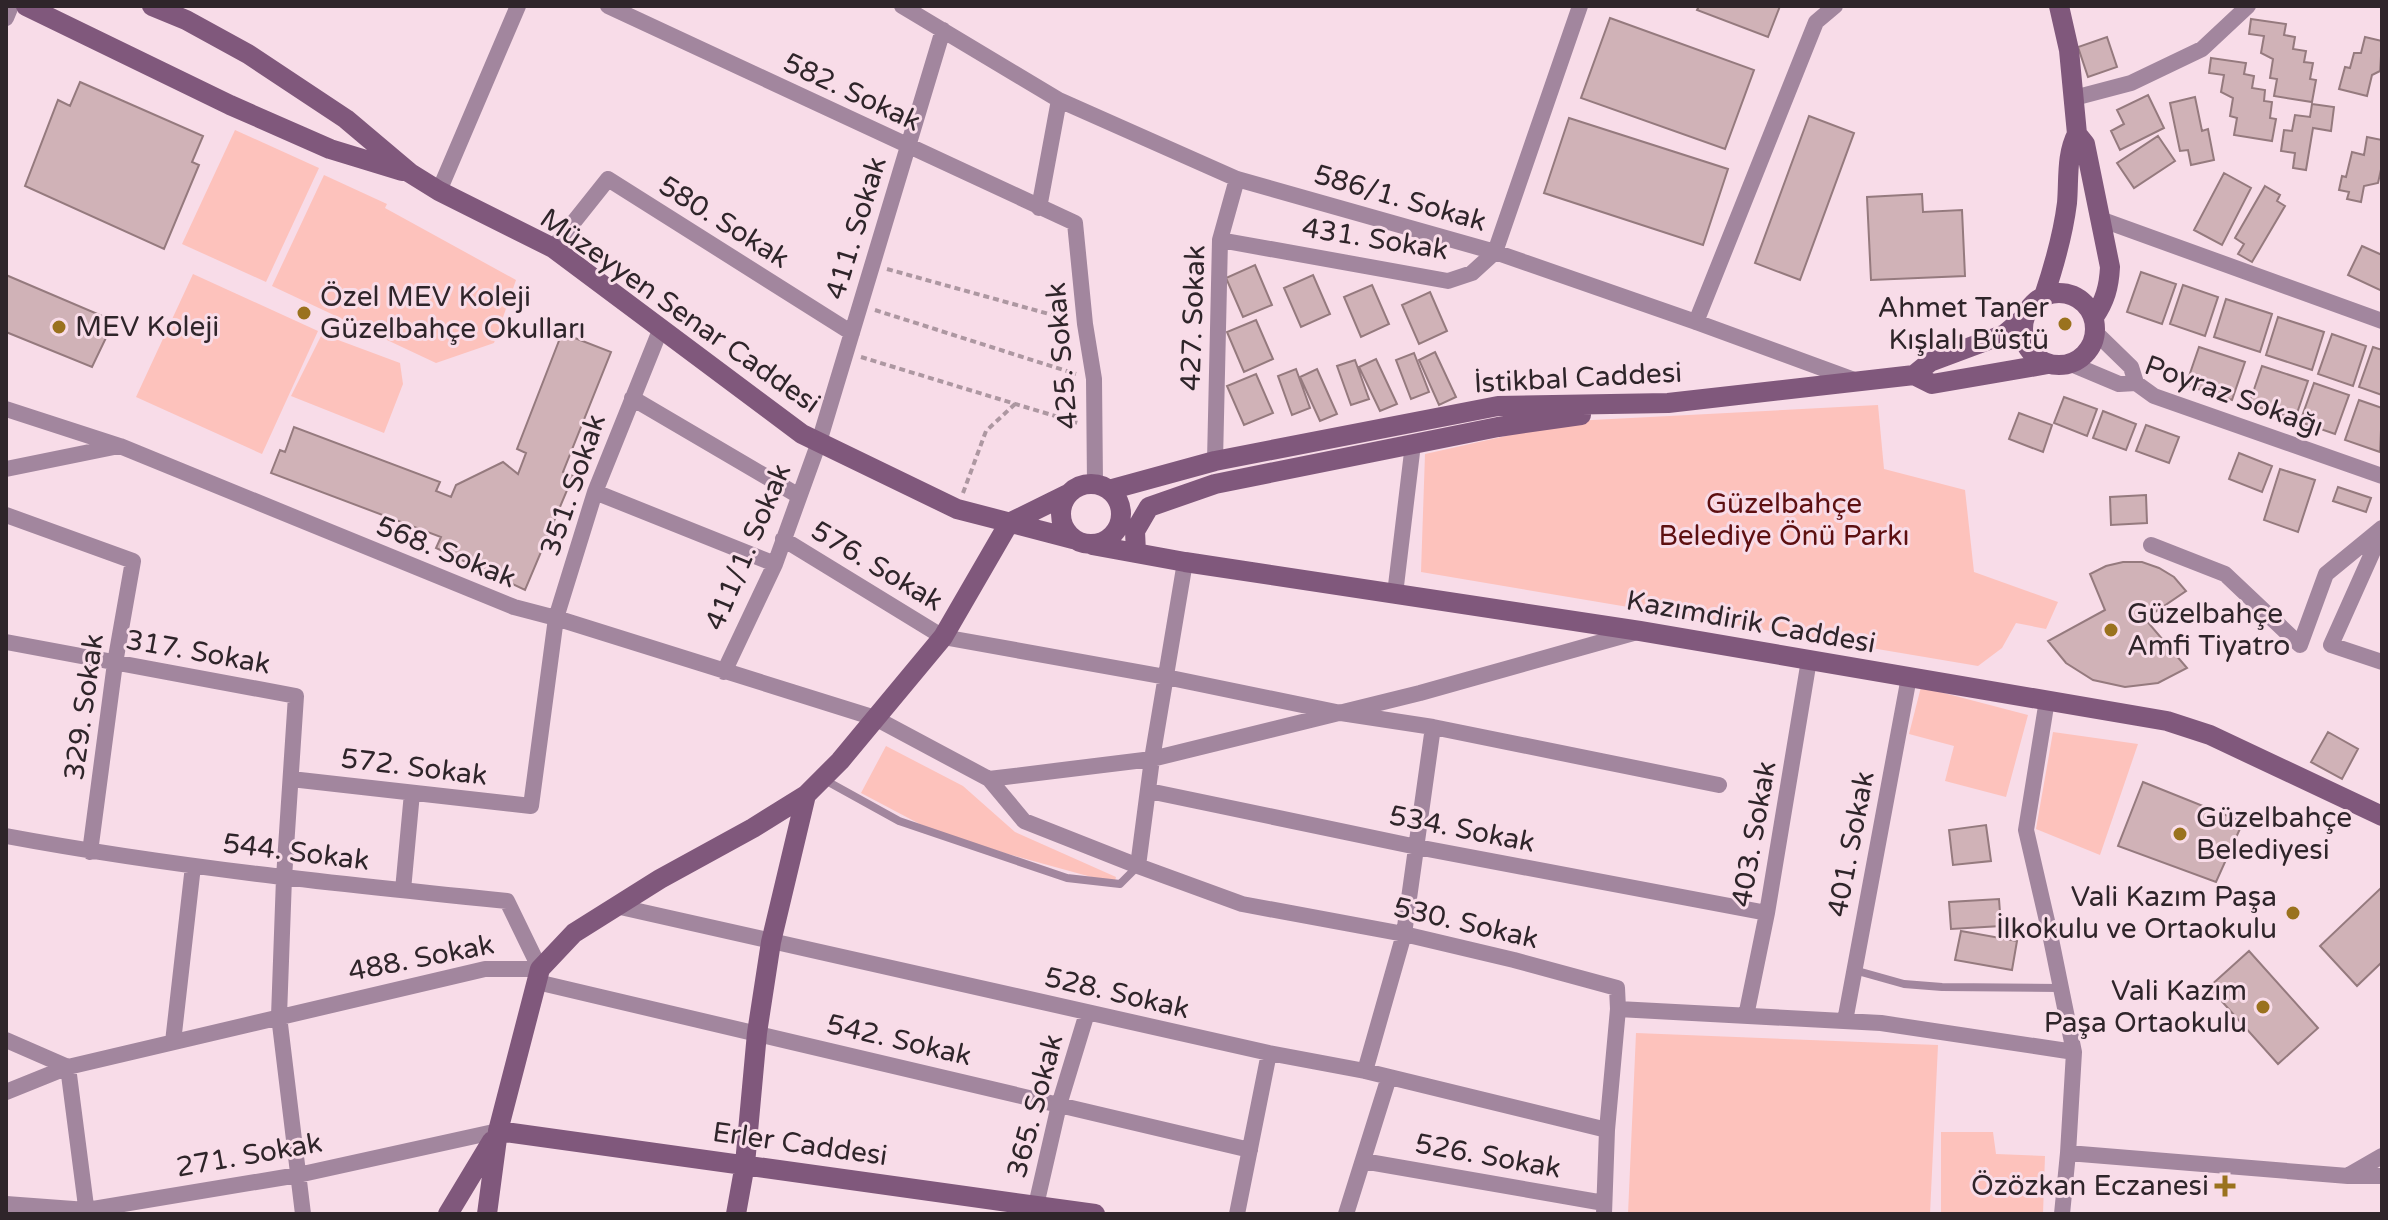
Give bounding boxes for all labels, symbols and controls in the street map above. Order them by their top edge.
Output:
street label: 582. Sokak [778,45,926,139]
street label: 411. Sokak [818,152,894,304]
street label: 586/1. Sokak [1310,157,1490,239]
street label: 580. Sokak [652,168,796,276]
street label: Müzeyyen Senar Caddesi [533,201,827,421]
street label: 431. Sokak [1299,211,1451,267]
street label: 427. Sokak [1173,244,1213,392]
place label: Özel MEV Koleji Güzelbahçe Okulları [320,280,586,346]
street label: 425. Sokak [1039,281,1085,431]
place label: Ahmet Taner Kışlalı Büstü [1878,291,2049,357]
marker: Özel MEV Koleji Güzelbahçe Okulları [295,304,313,322]
place label: MEV Koleji [75,310,219,344]
marker: Ahmet Taner Kışlalı Büstü [2056,315,2074,333]
marker: MEV Koleji [50,318,68,336]
street label: Poyraz Sokağı [2140,348,2328,444]
street label: İstikbal Caddesi [1473,356,1683,400]
street label: 351. Sokak [533,410,613,560]
street label: 411/1. Sokak [698,459,798,635]
park label: Güzelbahçe Belediye Önü Parkı [1658,487,1910,553]
street label: 568. Sokak [371,509,521,595]
street label: 576. Sokak [805,513,949,619]
street label: Kazımdirik Caddesi [1624,583,1878,661]
place label: Güzelbahçe Amfi Tiyatro [2127,597,2290,663]
marker: Güzelbahçe Amfi Tiyatro [2102,621,2120,639]
street label: 317. Sokak [123,623,273,681]
street label: 329. Sokak [57,632,111,782]
street label: 572. Sokak [339,741,489,793]
street label: 403. Sokak [1724,758,1784,910]
street label: 401. Sokak [1820,768,1882,920]
street label: 534. Sokak [1386,798,1538,860]
place label: Güzelbahçe Belediyesi [2196,801,2352,867]
marker: Güzelbahçe Belediyesi [2171,825,2189,843]
street label: 544. Sokak [221,826,371,878]
place label: Vali Kazım Paşa İlkokulu ve Ortaokulu [1996,880,2277,946]
street label: 530. Sokak [1390,890,1542,956]
marker: Vali Kazım Paşa İlkokulu ve Ortaokulu [2284,904,2302,922]
street label: 488. Sokak [345,927,497,989]
street label: 528. Sokak [1041,960,1193,1026]
place label: Vali Kazım Paşa Ortaokulu [2044,974,2247,1040]
marker: Vali Kazım Paşa Ortaokulu [2254,998,2272,1016]
street label: 542. Sokak [823,1007,975,1073]
street label: 365. Sokak [1000,1030,1070,1182]
street label: Erler Caddesi [710,1115,890,1173]
street label: 271. Sokak [173,1125,325,1185]
street label: 526. Sokak [1412,1126,1564,1186]
place label: Özözkan Eczanesi [1971,1169,2209,1203]
marker: Özözkan Eczanesi [2216,1177,2234,1195]

